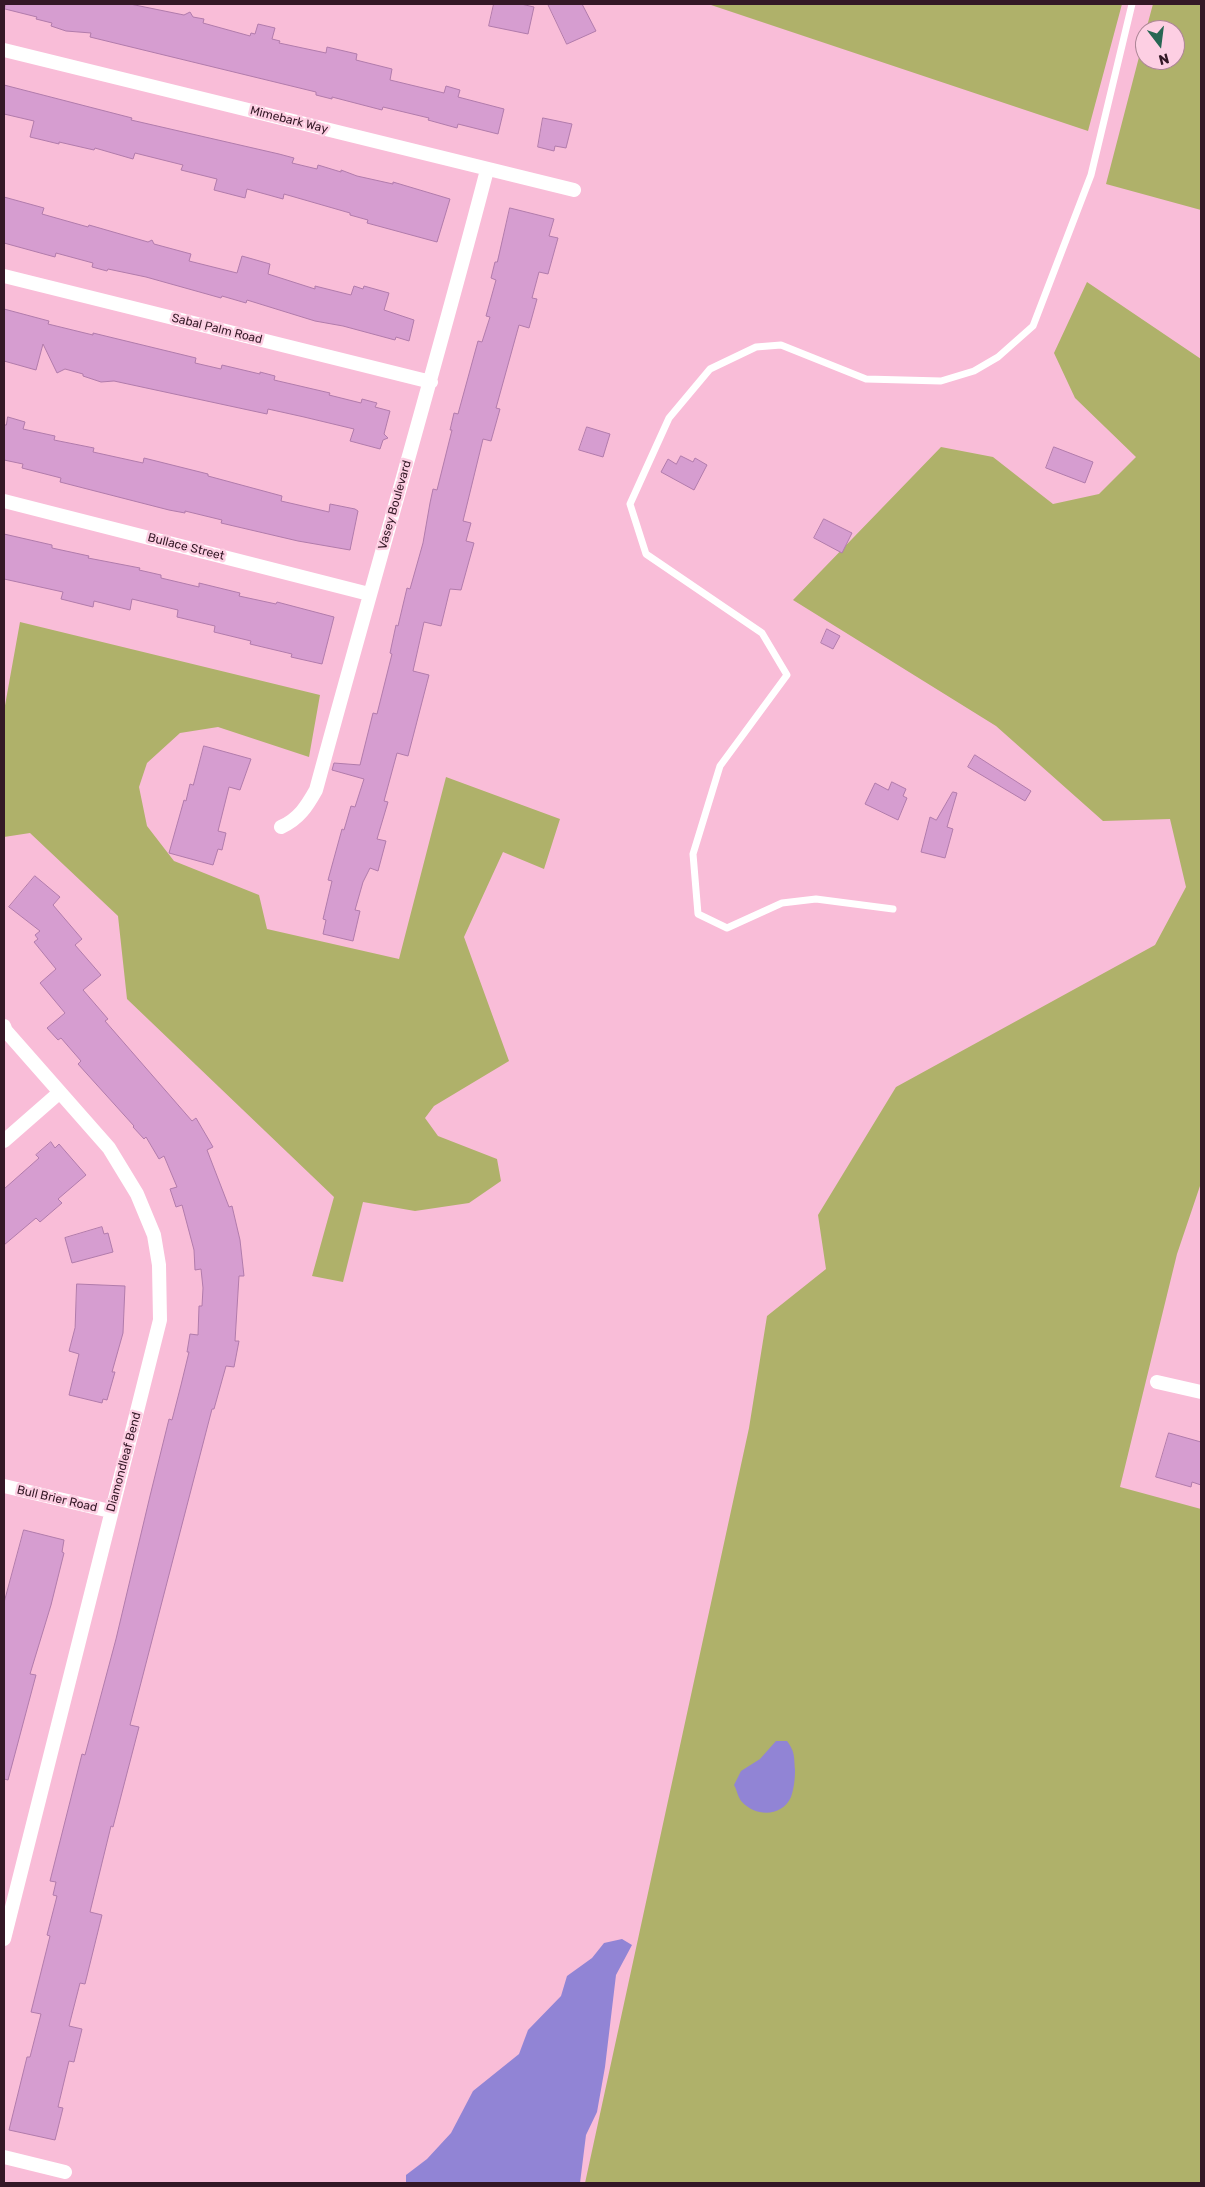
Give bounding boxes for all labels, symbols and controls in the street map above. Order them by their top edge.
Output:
north arrow [1135,20,1185,70]
text: N [1157,49,1171,69]
street label: Mimebark Way [249,103,329,137]
street label: Sabal Palm Road [170,311,264,347]
street label: Vasey Boulevard [375,459,415,551]
street label: Bullace Street [146,530,226,564]
street label: Diamondleaf Bend [104,1411,144,1513]
street label: Bull Brier Road [15,1483,99,1515]

